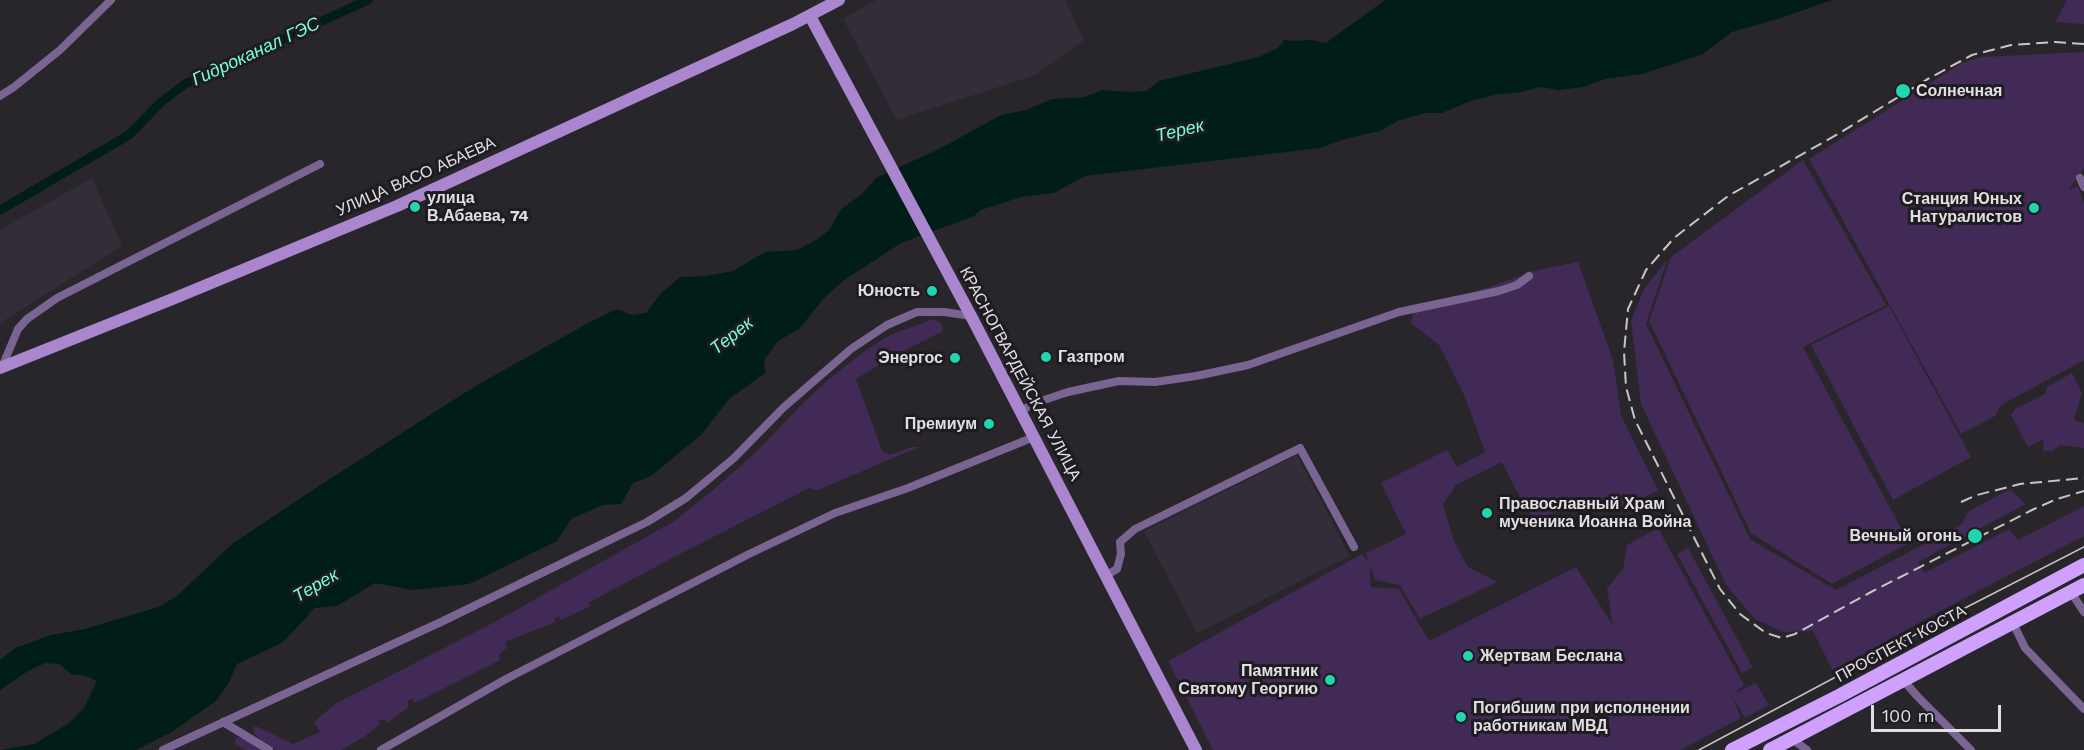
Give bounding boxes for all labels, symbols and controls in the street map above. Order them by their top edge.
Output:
water label: Гидроканал ГЭС [189,13,323,91]
place label: Солнечная [1916,81,2002,101]
marker: Солнечная [1894,82,1912,100]
water label: Терек [1154,115,1206,147]
street label: УЛИЦА ВАСО АБАЕВА [333,133,499,221]
place label: улица В.Абаева, 74 [427,188,529,226]
place label: Станция Юных Натуралистов [1902,189,2022,227]
marker: улица В.Абаева, 74 [408,200,422,214]
marker: Станция Юных Натуралистов [2027,201,2041,215]
street label: КРАСНОГВАРДЕЙСКАЯ УЛИЦА [955,264,1085,484]
place label: Юность [858,281,920,301]
marker: Юность [925,284,939,298]
water label: Терек [706,312,758,360]
place label: Газпром [1058,347,1125,367]
place label: Энергос [878,348,943,368]
marker: Газпром [1039,350,1053,364]
marker: Энергос [948,351,962,365]
place label: Премиум [905,414,977,434]
marker: Премиум [982,417,996,431]
place label: Православный Храм мученика Иоанна Война [1499,494,1691,532]
marker: Православный Храм мученика Иоанна Война [1480,506,1494,520]
place label: Вечный огонь [1849,526,1962,546]
marker: Вечный огонь [1966,527,1984,545]
water label: Терек [289,564,343,608]
street label: ПРОСПЕКТ КОСТА [1832,601,1970,687]
place label: Жертвам Беслана [1480,646,1622,666]
marker: Жертвам Беслана [1461,649,1475,663]
place label: Памятник Святому Георгию [1178,661,1318,699]
marker: Памятник Святому Георгию [1323,673,1337,687]
scale bar [1874,693,2004,731]
place label: Погибшим при исполнении работникам МВД [1473,698,1690,736]
text: 100 m [1882,705,1935,726]
marker: Погибшим при исполнении работникам МВД [1454,710,1468,724]

